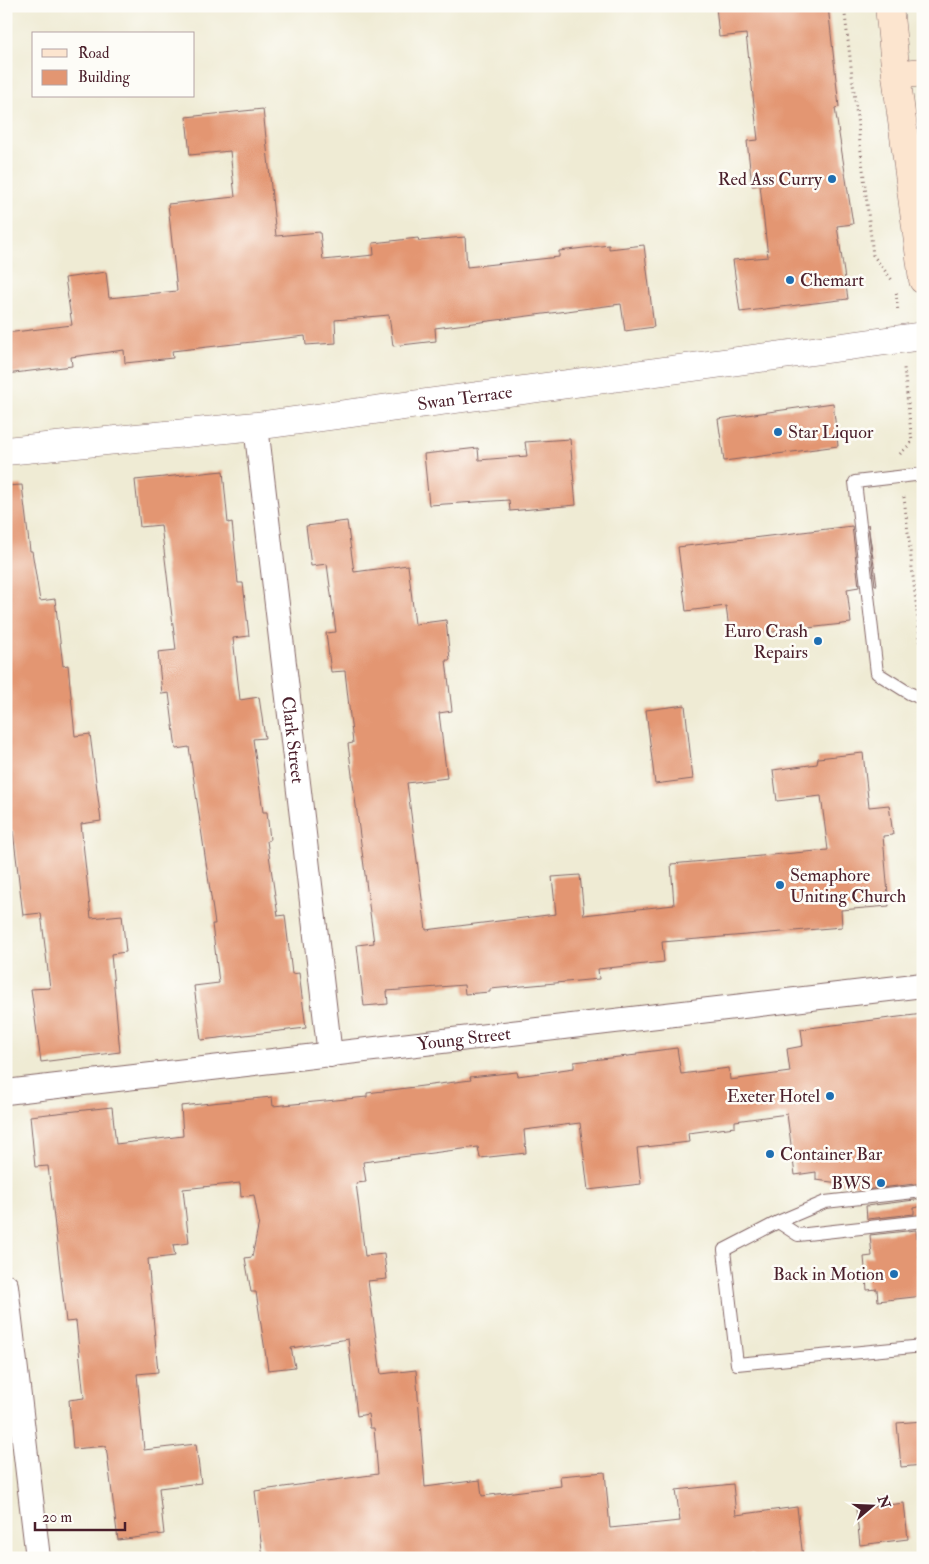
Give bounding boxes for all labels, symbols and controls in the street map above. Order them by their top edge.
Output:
legend [32,32,195,98]
text: Road [78,44,110,63]
text: Building [78,68,130,87]
place label: Red Ass Curry [718,168,823,191]
marker: Red Ass Curry [826,173,838,185]
place label: Chemart [800,269,864,292]
marker: Chemart [784,274,796,286]
street label: Swan Terrace [416,380,514,416]
place label: Star Liquor [788,421,874,444]
marker: Star Liquor [772,426,784,438]
place label: Euro Crash Repairs [724,620,809,664]
marker: Euro Crash Repairs [812,635,824,647]
street label: Clark Street [276,695,309,785]
place label: Semaphore Uniting Church [790,864,907,908]
marker: Semaphore Uniting Church [774,879,786,891]
street label: Young Street [416,1022,512,1055]
place label: Exeter Hotel [727,1085,820,1108]
marker: Exeter Hotel [824,1090,836,1102]
place label: Container Bar [780,1143,883,1166]
marker: Container Bar [764,1148,776,1160]
place label: BWS [831,1172,871,1195]
marker: BWS [875,1177,887,1189]
place label: Back in Motion [773,1263,884,1286]
marker: Back in Motion [888,1268,900,1280]
north arrow [846,1482,896,1532]
text: N [873,1492,894,1511]
scale bar [35,1499,125,1531]
text: 20 m [42,1508,72,1527]

